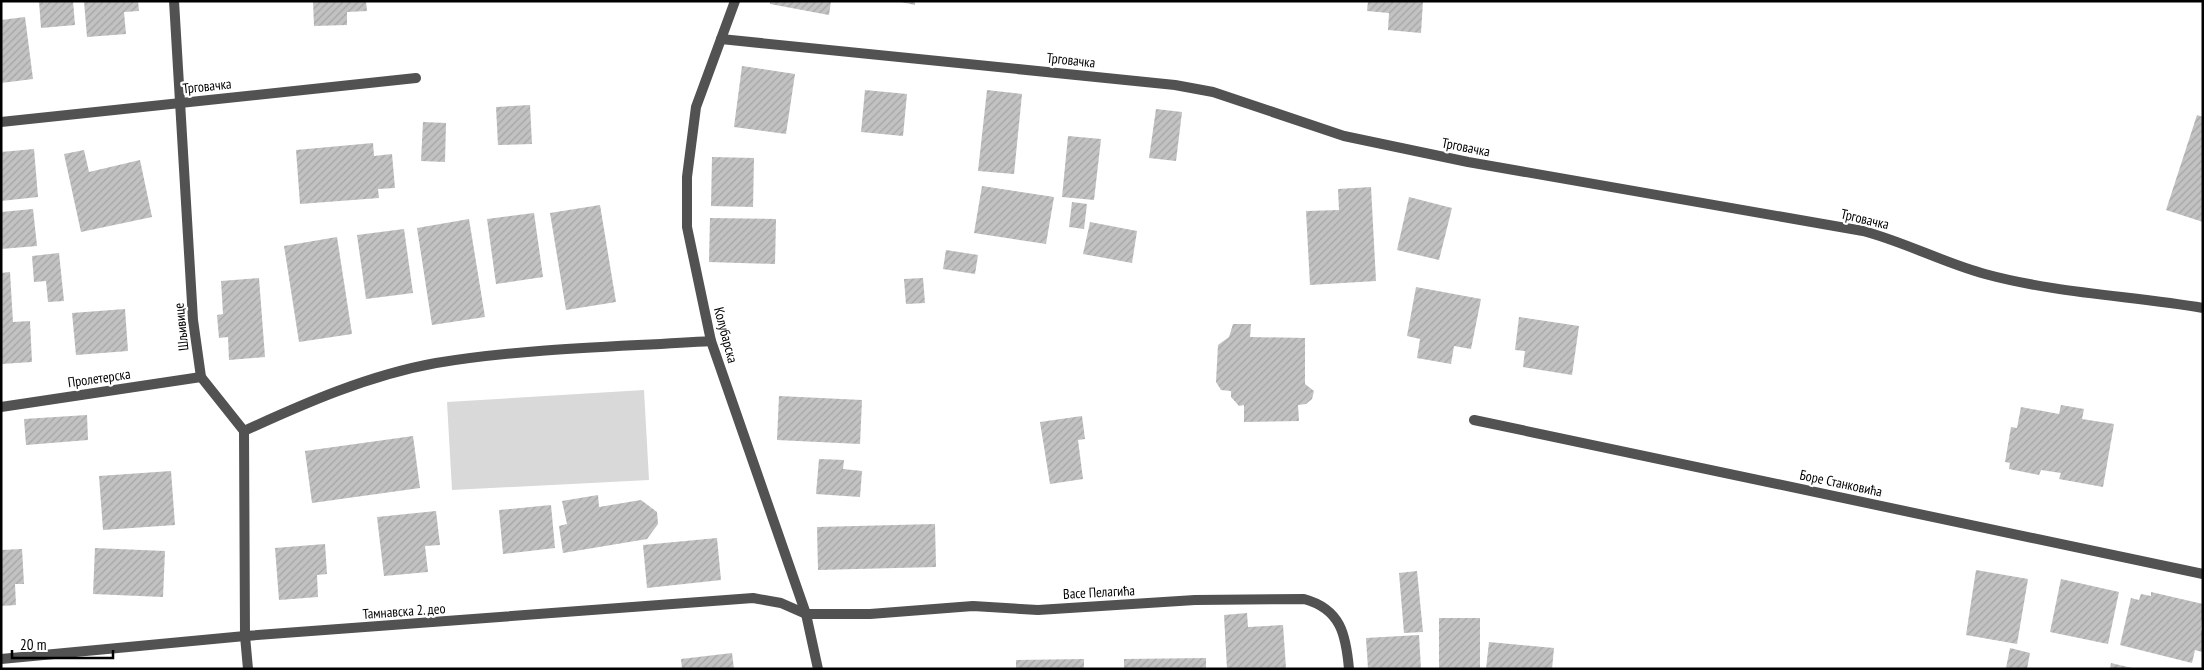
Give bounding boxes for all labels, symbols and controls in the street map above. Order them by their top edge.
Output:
street label: Трговачка [1046,48,1096,72]
street label: Трговачка [182,74,232,98]
street label: Трговачка [1440,133,1492,161]
street label: Трговачка [1839,205,1891,233]
street label: Шљивице [170,302,192,352]
street label: Колубарска [710,305,742,365]
street label: Пролетерска [66,365,132,391]
street label: Боре Станковића [1798,465,1884,501]
street label: Васе Пелагића [1063,581,1135,603]
street label: Тамнавска 2. део [362,599,446,623]
scale bar [12,628,114,660]
text: 20 m [20,635,46,654]

